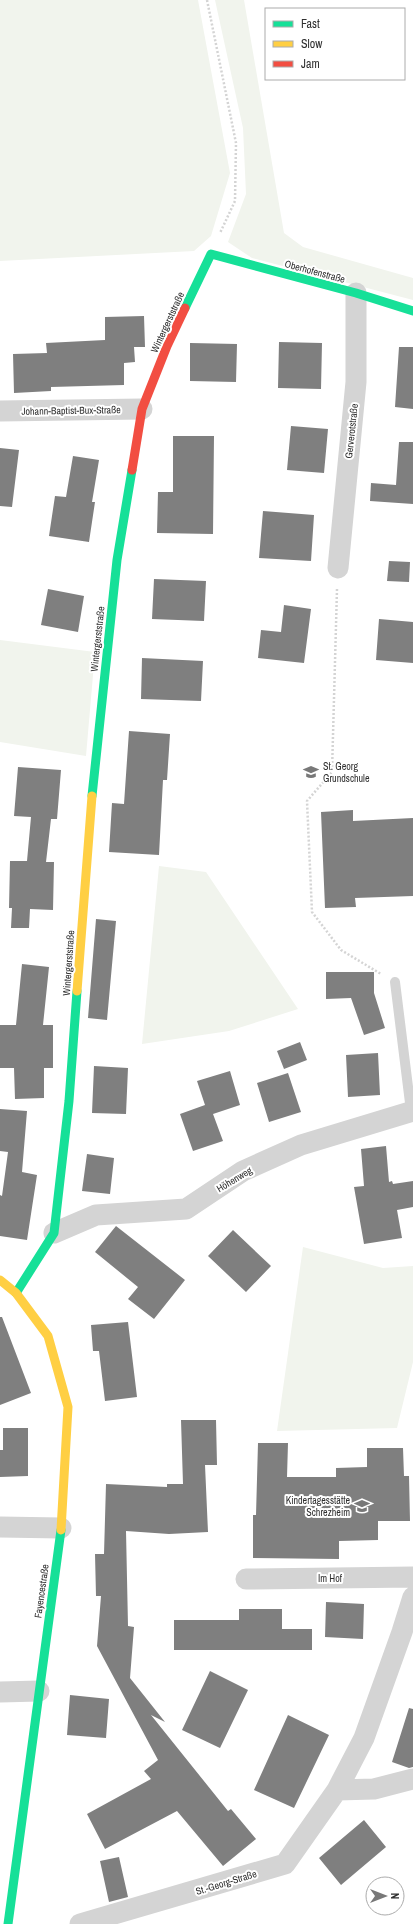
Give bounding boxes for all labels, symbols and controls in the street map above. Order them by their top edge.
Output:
legend [265,8,405,80]
text: Fast [301,16,320,32]
text: Slow [301,36,323,52]
text: Jam [301,56,320,72]
street label: Oberhofenstraße [283,257,347,286]
street label: Wintergerststraße [148,289,187,355]
street label: Johann-Baptist-Bux-Straße [21,403,121,418]
street label: Gerverotstraße [342,403,361,459]
street label: Wintergerststraße [88,605,107,672]
place label: St. Georg Grundschule [323,760,370,785]
school or university icon: St. Georg Grundschule [302,763,320,781]
street label: Wintergerststraße [60,929,77,996]
street label: Höhenweg [214,1164,255,1195]
place label: Kindertagesstätte Schrezheim [286,1494,350,1519]
school or university icon: Kindertagesstätte Schrezheim [353,1497,371,1515]
street label: Fayencestraße [31,1563,52,1619]
street label: Im Hof [318,1572,343,1585]
street label: St.-Georg-Straße [194,1867,259,1898]
north arrow [365,1876,405,1916]
text: N [388,1893,402,1899]

